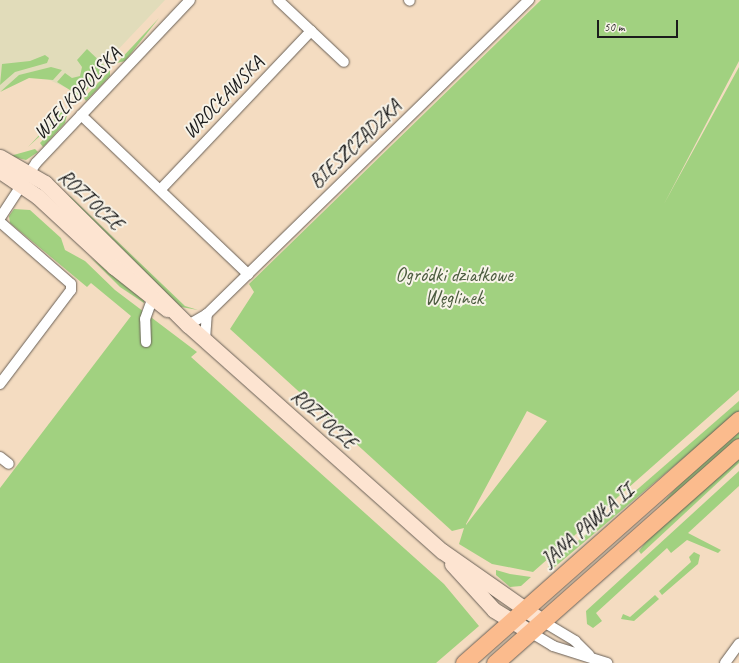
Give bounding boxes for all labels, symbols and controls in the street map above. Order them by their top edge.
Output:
scale bar [599,12,680,38]
text: 50 m [604,19,624,35]
street label: WIELKOPOLSKA [28,42,126,144]
street label: WROCŁAWSKA [178,51,268,143]
street label: BIESZCZADZKA [304,94,406,194]
street label: ROZTOCZE [54,164,128,236]
park label: Ogródki działkowe Węglinek [395,263,513,310]
street label: ROZTOCZE [287,384,361,454]
street label: JANA PAWŁA II [536,478,638,572]

